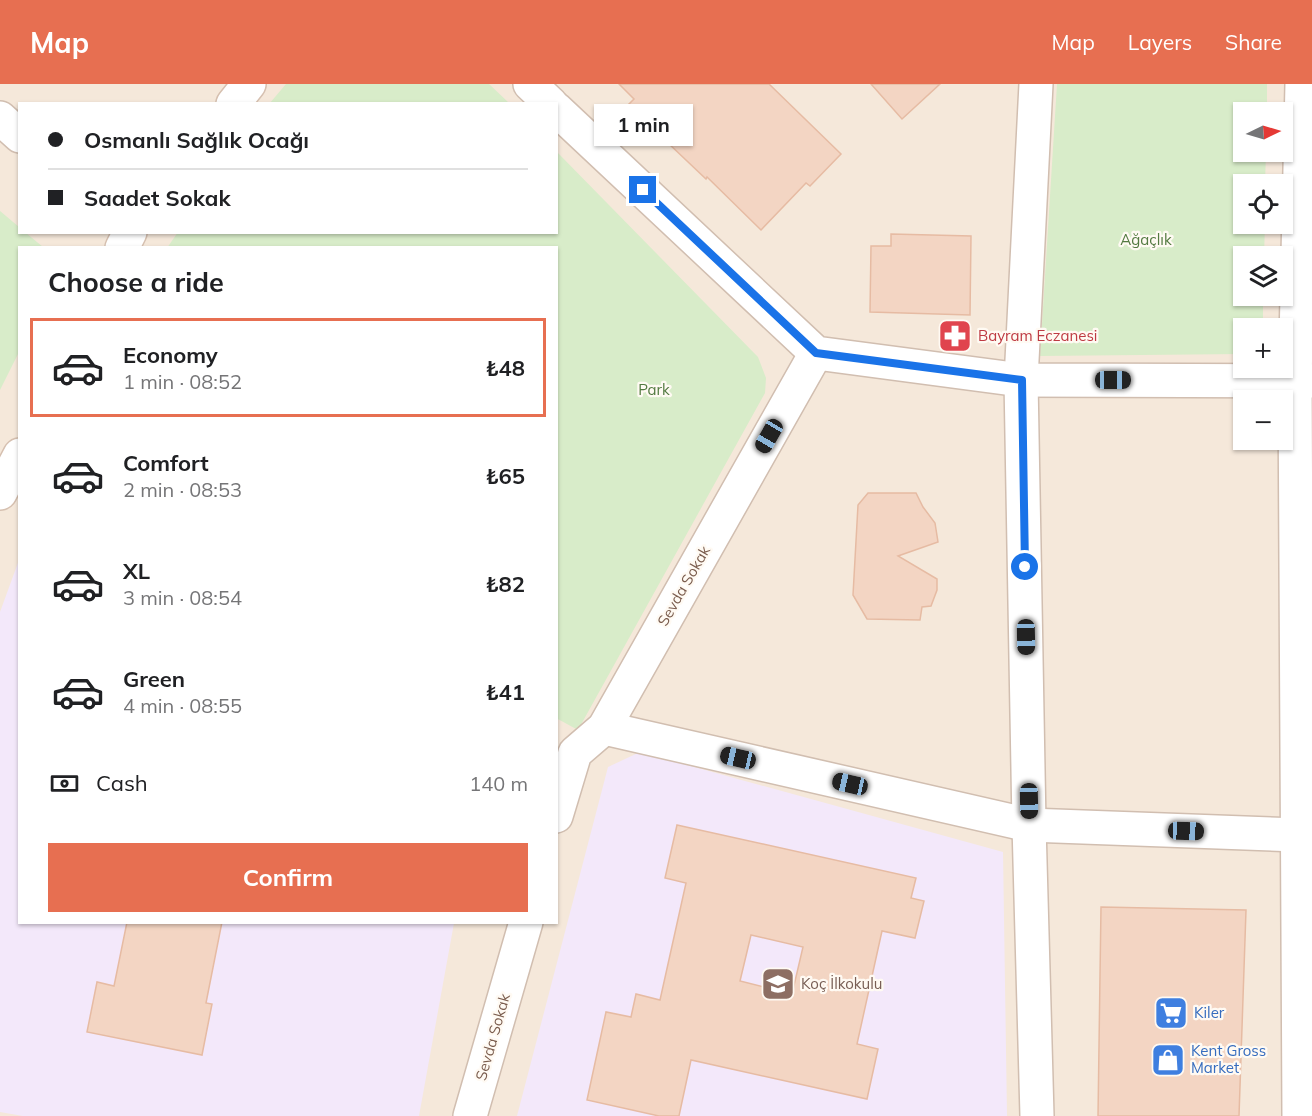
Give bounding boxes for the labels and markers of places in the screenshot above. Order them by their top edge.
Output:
pharmacy icon: Bayram Eczanesi [937,318,973,354]
place label: Bayram Eczanesi [978,326,1097,345]
school or university icon: Koç İlkokulu [760,966,796,1002]
place label: Koç İlkokulu [801,974,882,993]
supermarket icon: Kiler [1153,995,1189,1031]
place label: Kiler [1194,1003,1225,1022]
place label: Kent Gross Market [1191,1041,1266,1077]
shop icon: Kent Gross Market [1150,1042,1186,1078]

